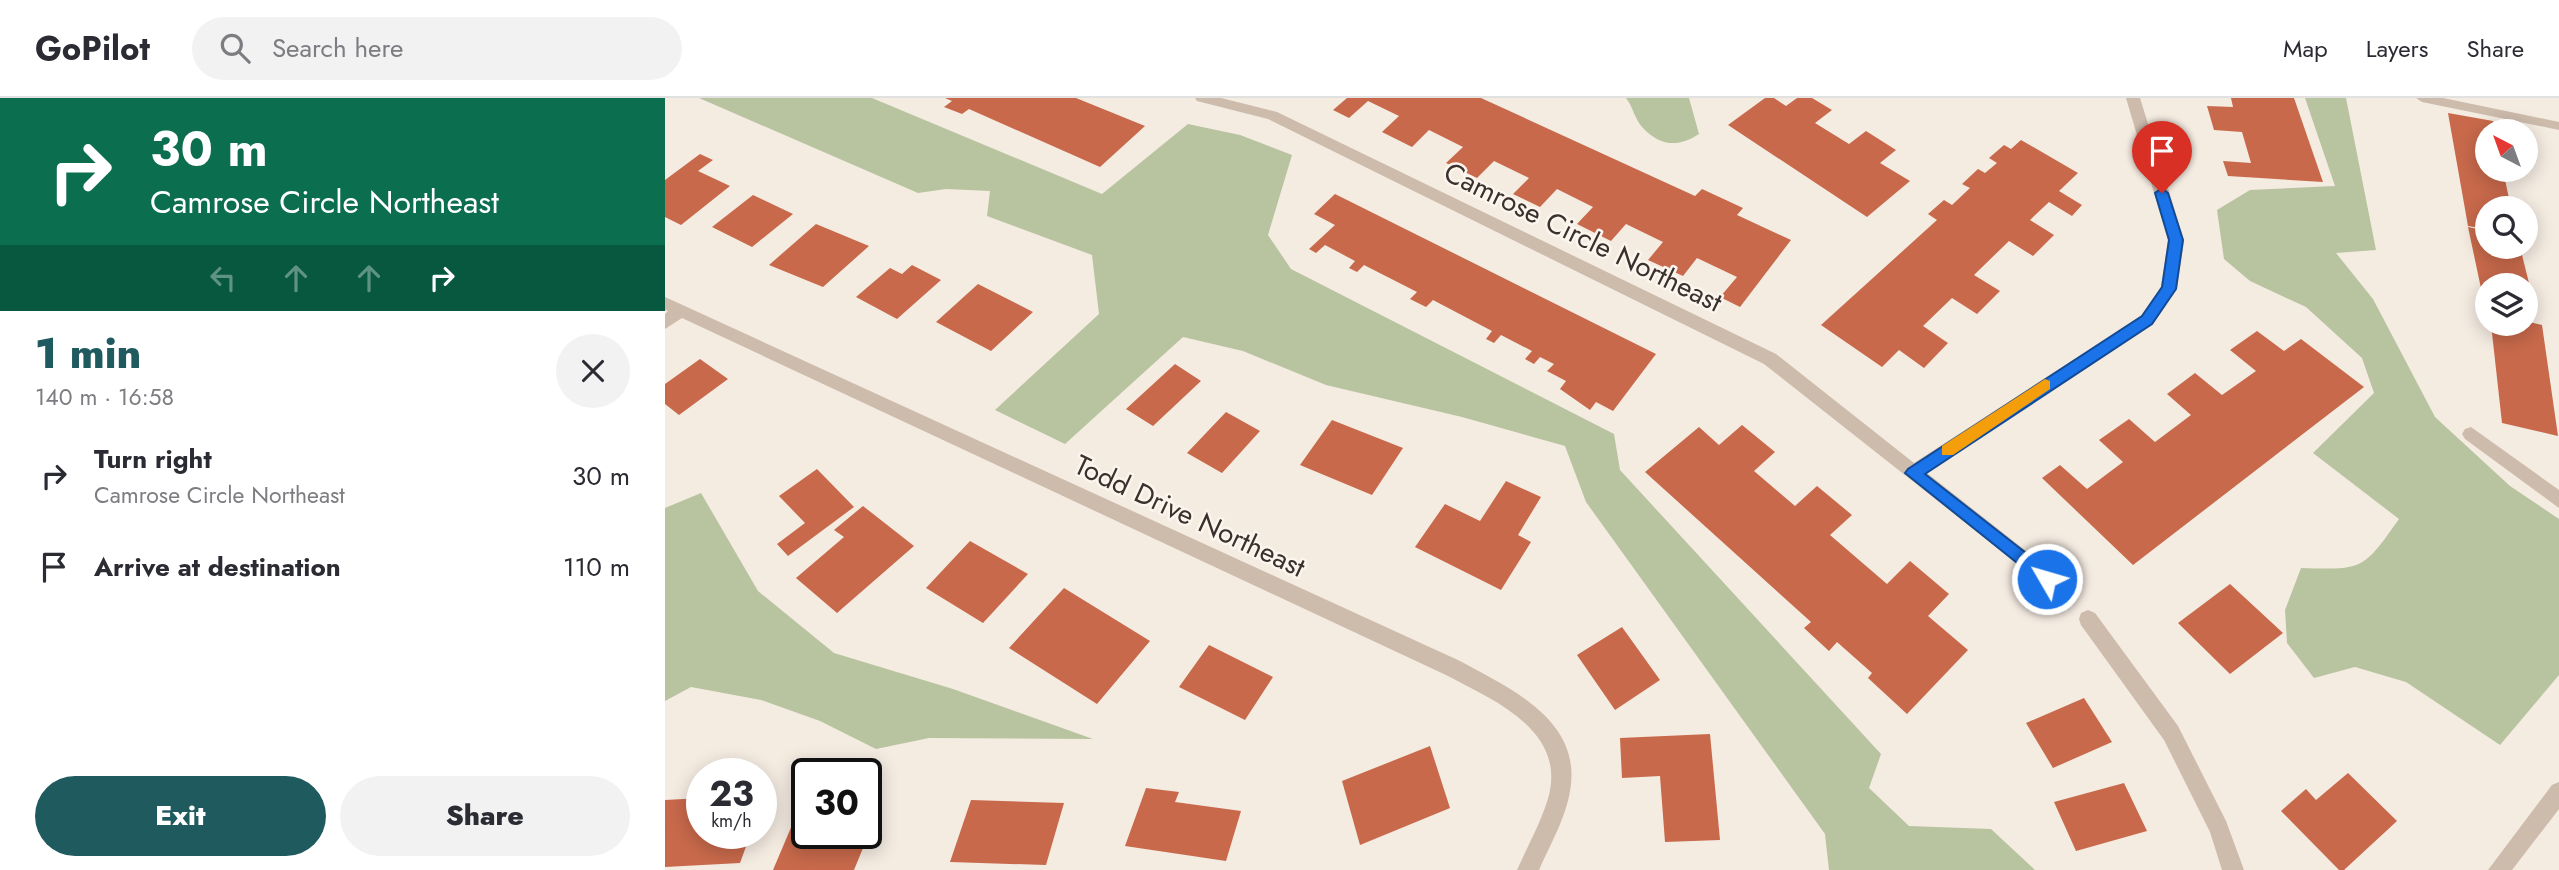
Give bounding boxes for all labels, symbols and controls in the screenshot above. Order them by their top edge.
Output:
search box [192,17,682,80]
text: GoPilot [35,25,150,72]
icon: search [216,29,254,67]
text: Search here [272,29,403,67]
text: Map [2283,31,2328,66]
text: Layers [2366,31,2428,66]
text: Share [2466,31,2524,66]
text: 30 m [150,114,268,184]
north arrow [2475,119,2537,182]
map controls [2475,119,2538,336]
pin [2132,121,2192,193]
icon: right [35,126,126,217]
icon: arrive [2143,132,2181,170]
street label: Camrose Circle Northeast [1437,152,1729,322]
text: Camrose Circle Northeast [150,179,499,225]
button: search [2475,196,2538,259]
icon: left [204,259,242,297]
icon: ahead [277,259,315,297]
icon: ahead [350,259,388,297]
icon: right [423,259,461,297]
button: layers [2475,273,2538,336]
text: 1 min [35,323,141,384]
button: close [556,334,630,408]
text: 140 m · 16:58 [35,380,174,414]
text: Turn right [94,440,212,478]
street label: Todd Drive Northeast [1068,445,1312,588]
icon: right [35,457,73,495]
text: 30 m [572,457,630,495]
text: Camrose Circle Northeast [94,478,345,512]
position arrow [2010,542,2084,616]
icon: arrive [35,548,73,586]
text: Arrive at destination [94,548,341,586]
text: 110 m [563,548,630,586]
speed limit sign: 30 [791,758,882,849]
text: 23 [709,769,754,819]
button: Exit [35,776,326,856]
button: Share [340,776,630,856]
text: km/h [711,808,752,834]

